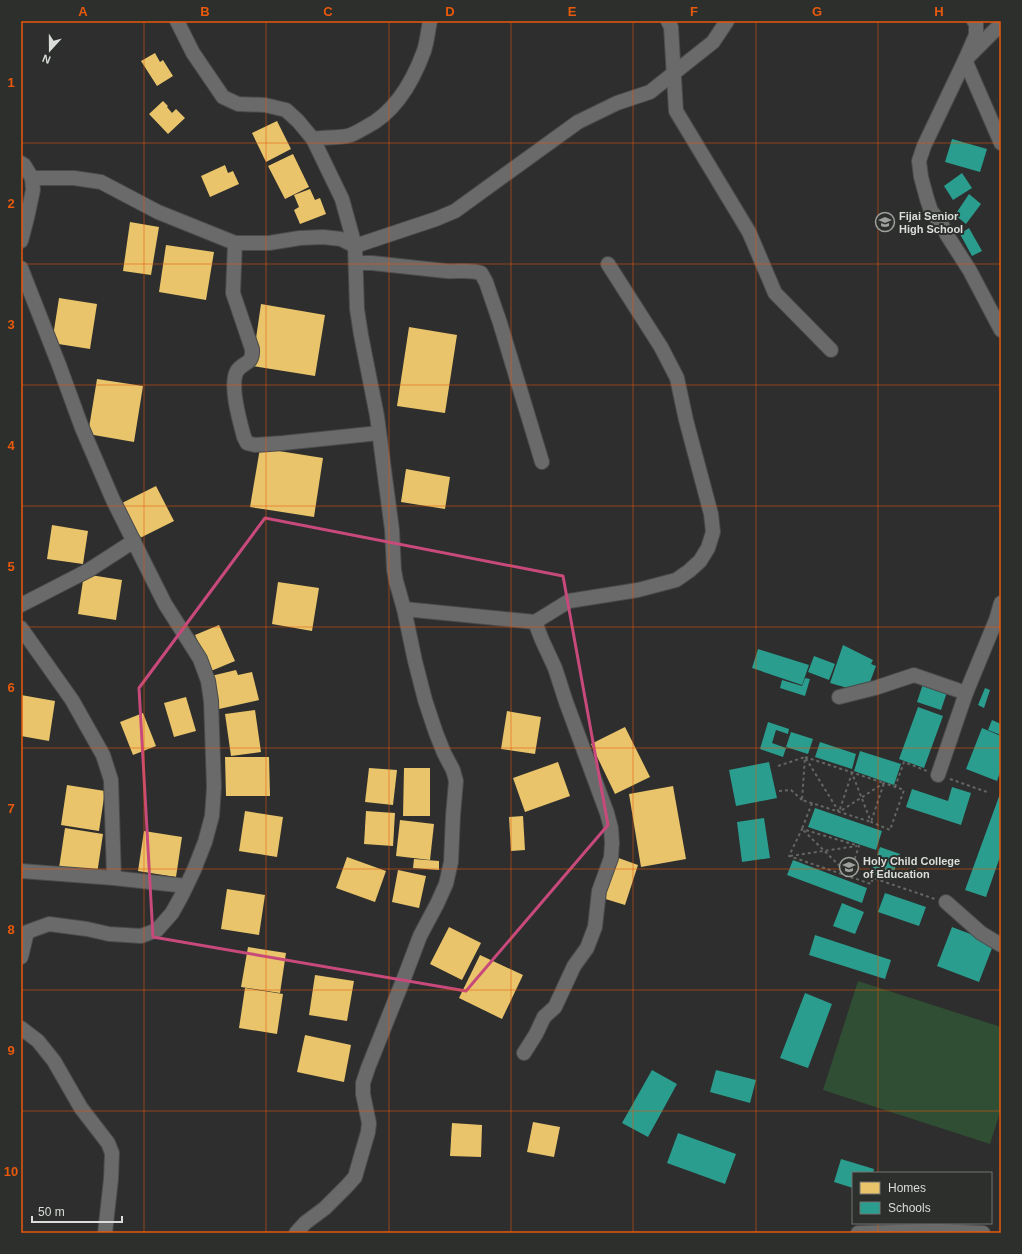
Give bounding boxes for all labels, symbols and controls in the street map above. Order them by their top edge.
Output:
text: A [78,4,88,19]
text: B [200,4,210,19]
text: C [323,4,333,19]
text: D [445,4,455,19]
text: E [568,4,577,19]
text: F [690,4,698,19]
text: G [812,4,822,19]
text: H [934,4,944,19]
north arrow [30,30,70,70]
text: N [41,52,52,66]
text: 1 [7,75,15,90]
text: 2 [7,196,15,211]
place label: Fijai Senior High School [899,210,963,235]
school or university icon: Fijai Senior High School [874,211,896,233]
text: 3 [7,317,15,332]
text: 4 [7,438,15,453]
text: 5 [7,559,15,574]
text: 6 [7,680,15,695]
text: 7 [7,801,15,816]
place label: Holy Child College of Education [863,855,960,880]
school or university icon: Holy Child College of Education [838,856,860,878]
text: 8 [7,922,15,937]
text: 9 [7,1043,15,1058]
text: 10 [4,1164,18,1179]
legend [852,1172,992,1224]
text: Homes [888,1181,926,1195]
scale bar [32,1198,122,1224]
text: Schools [888,1201,931,1215]
text: 50 m [38,1205,65,1219]

